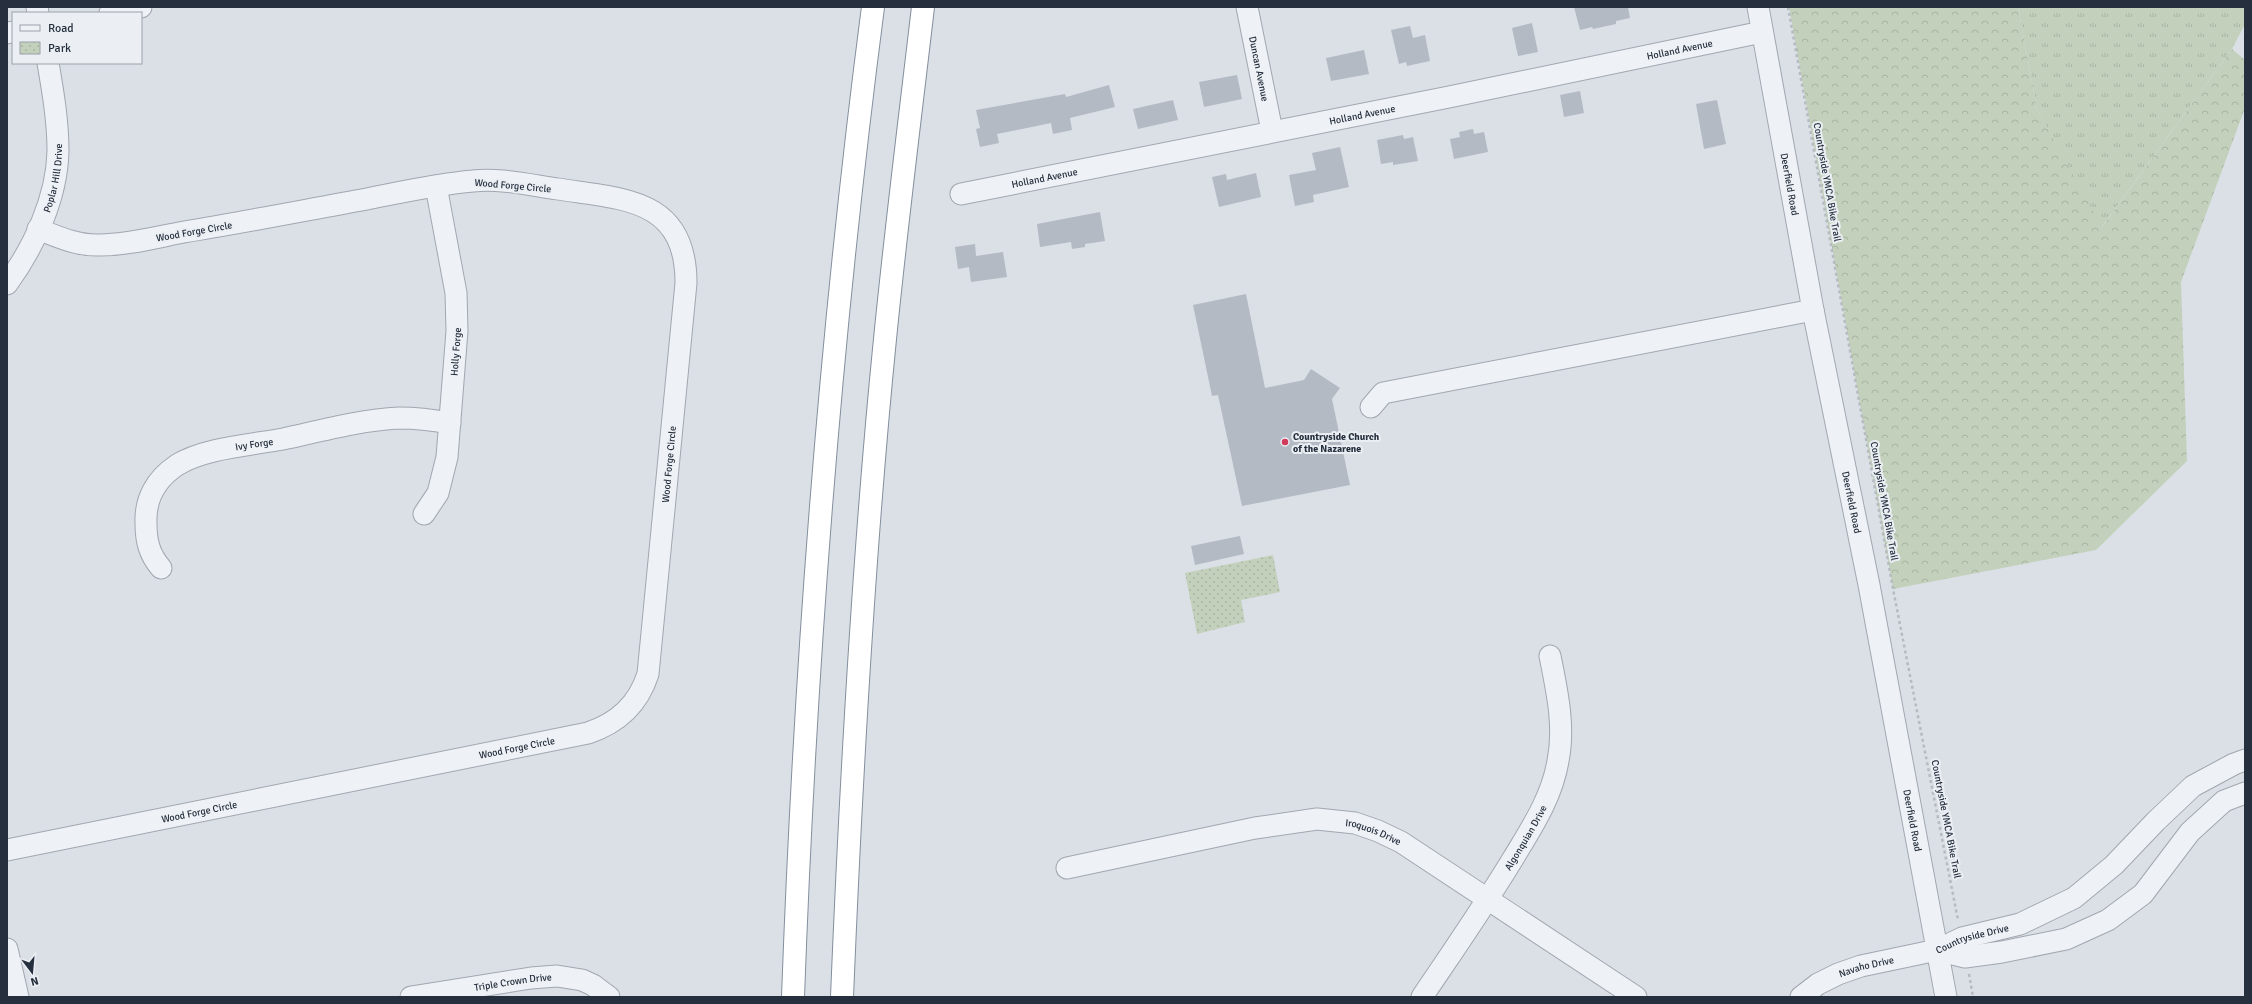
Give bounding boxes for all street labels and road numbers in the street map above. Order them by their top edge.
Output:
street label: Duncan Avenue [1246,35,1271,103]
street label: Holland Avenue [1646,37,1714,63]
street label: Holland Avenue [1328,103,1396,128]
street label: Countryside YMCA Bike Trail [1811,122,1843,243]
street label: Poplar Hill Drive [41,144,65,214]
street label: Deerfield Road [1778,152,1801,216]
street label: Holland Avenue [1010,166,1079,191]
street label: Wood Forge Circle [474,177,552,195]
street label: Wood Forge Circle [155,219,233,245]
street label: Holly Forge [448,327,464,376]
street label: Wood Forge Circle [660,425,679,503]
street label: Ivy Forge [234,436,274,454]
street label: Countryside YMCA Bike Trail [1868,441,1900,562]
street label: Deerfield Road [1839,470,1863,534]
street label: Wood Forge Circle [478,735,556,762]
street label: Countryside YMCA Bike Trail [1929,759,1963,880]
street label: Deerfield Road [1900,788,1924,853]
street label: Wood Forge Circle [160,799,238,826]
street label: Algonquian Drive [1502,803,1550,873]
street label: Iroquois Drive [1345,817,1403,848]
street label: Countryside Drive [1934,922,2010,957]
street label: Navaho Drive [1837,954,1895,980]
street label: Triple Crown Drive [473,971,552,994]

